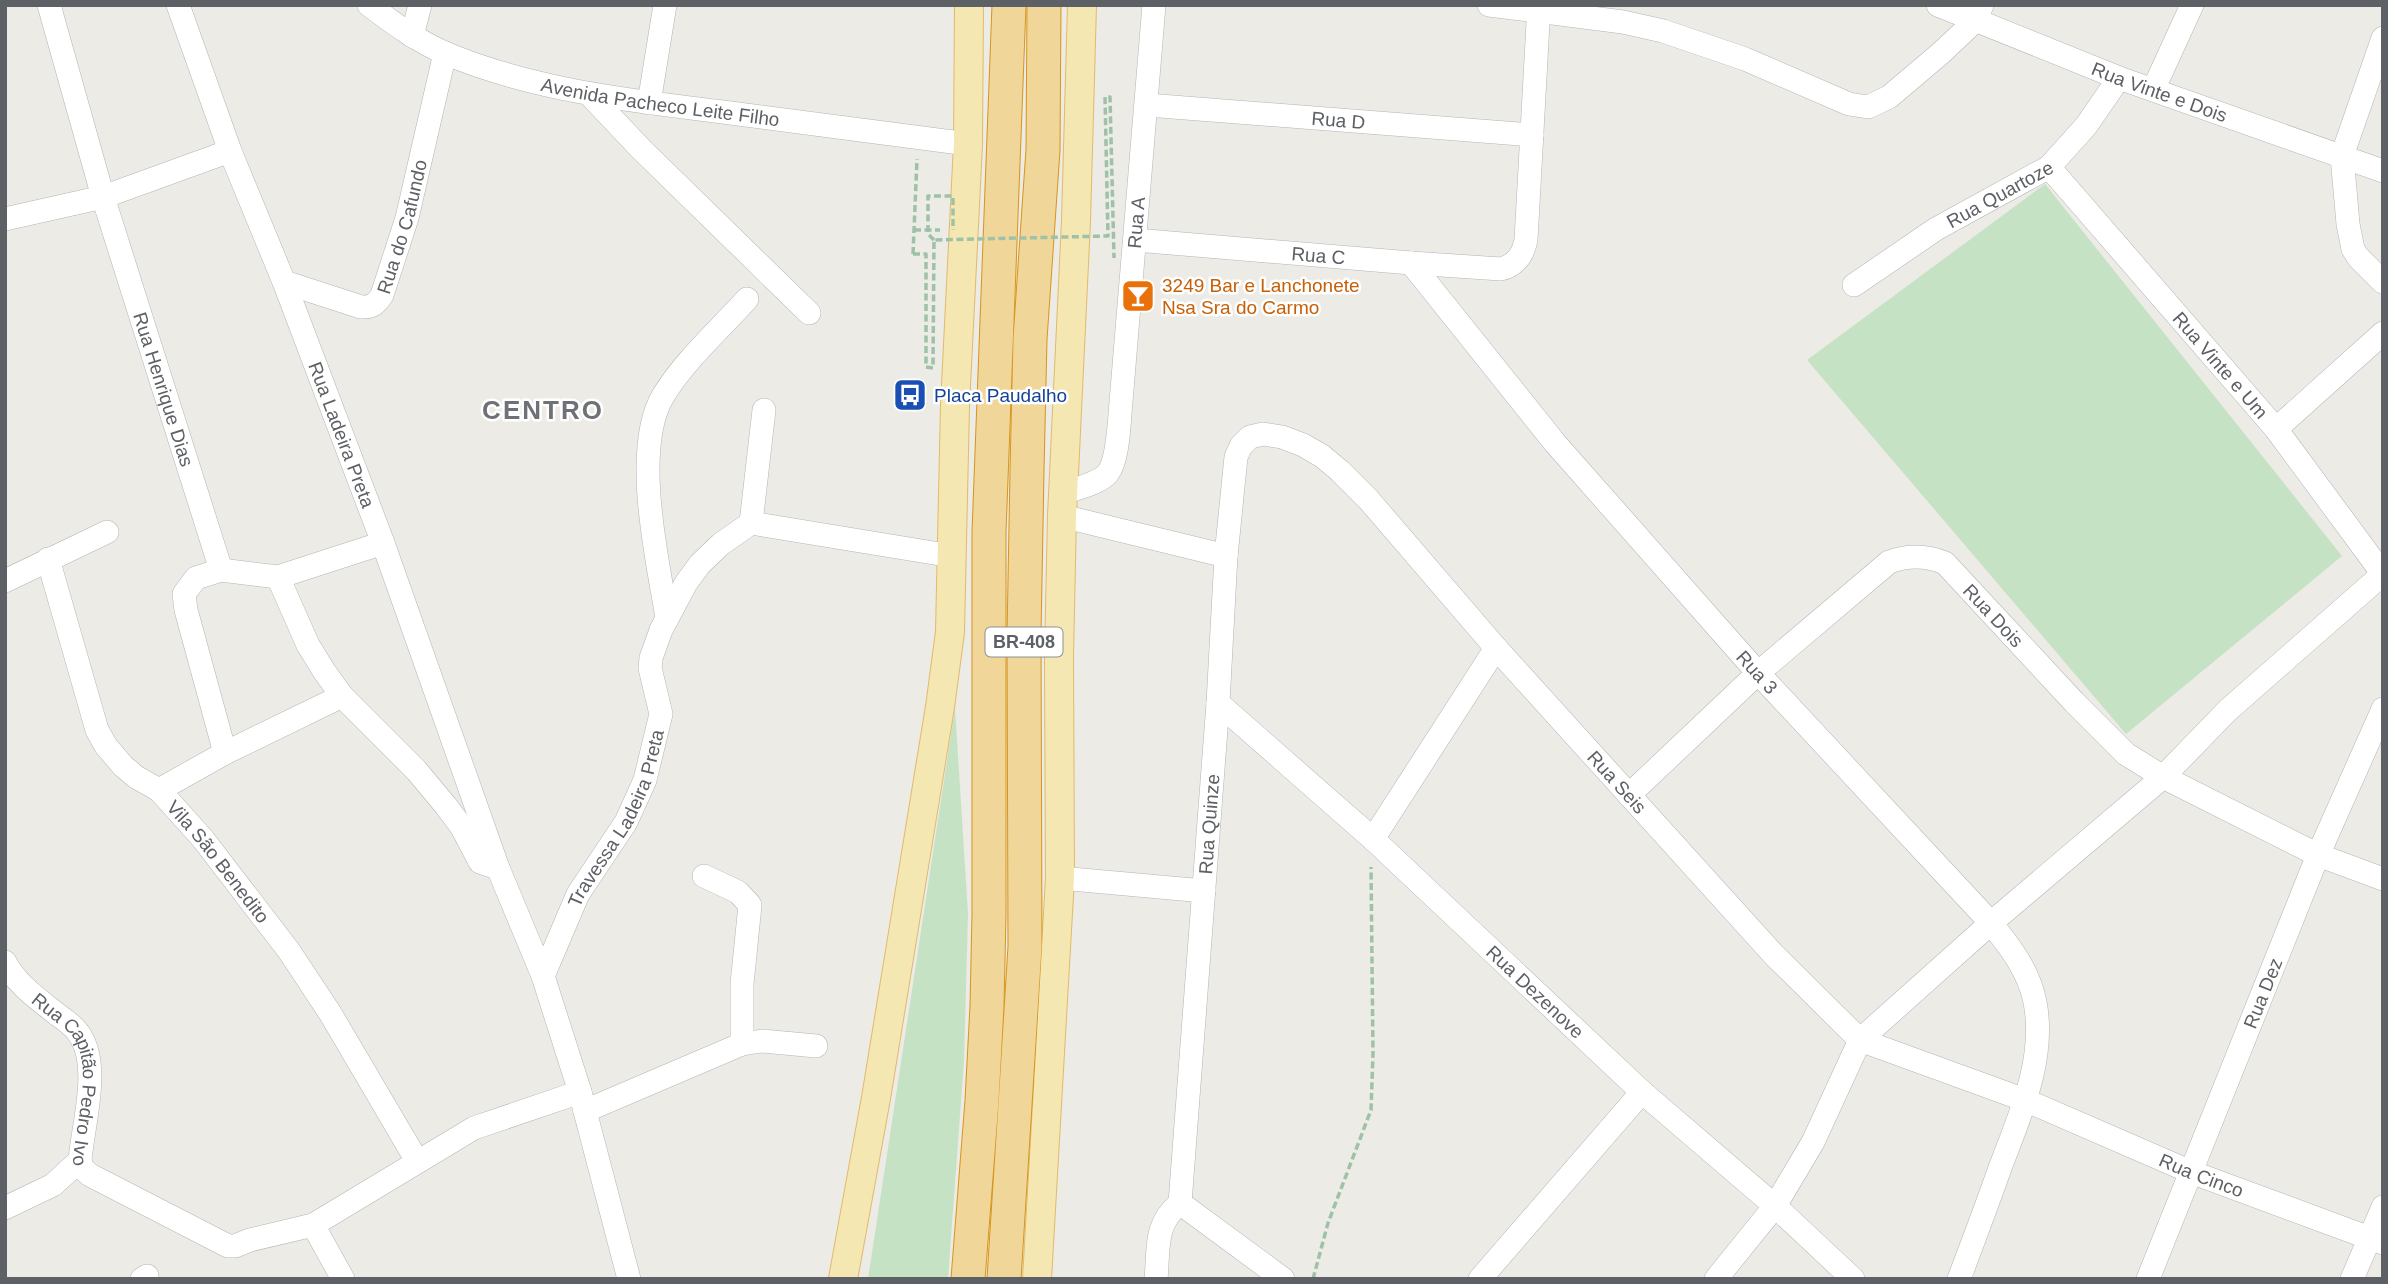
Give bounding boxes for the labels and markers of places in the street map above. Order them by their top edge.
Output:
place label: 3249 Bar e Lanchonete Nsa Sra do Carmo [1162,275,1360,318]
bar icon: 3249 Bar e Lanchonete Nsa Sra do Carmo [1119,277,1157,315]
bus stop icon: Placa Paudalho [891,376,929,414]
place label: Placa Paudalho [934,385,1067,406]

